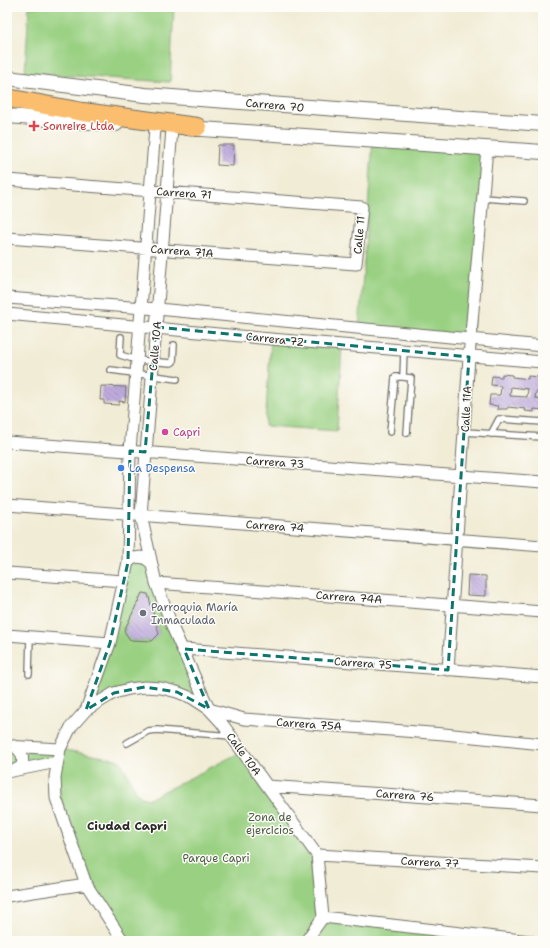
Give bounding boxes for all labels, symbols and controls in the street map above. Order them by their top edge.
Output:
street label: Carrera 70 [245,95,305,116]
place label: Sonreire Ltda [43,119,114,134]
marker: Sonreire Ltda [28,120,40,132]
street label: Carrera 71 [156,184,212,203]
street label: Calle 11 [350,215,369,255]
street label: Carrera 71A [150,242,214,261]
street label: Calle 10A [146,321,165,372]
street label: Carrera 72 [245,329,305,350]
street label: Calle 11A [458,385,475,433]
place label: Capri [173,425,200,440]
marker: Capri [160,427,170,437]
street label: Carrera 73 [245,453,305,472]
place label: La Despensa [129,461,195,476]
marker: La Despensa [116,463,126,473]
street label: Carrera 74 [245,517,305,536]
street label: Carrera 74A [315,588,383,607]
place label: Parroquia María Inmaculada [151,600,238,628]
marker: Parroquia María Inmaculada [138,608,148,618]
street label: Carrera 75 [334,654,393,673]
street label: Carrera 75A [276,715,342,734]
street label: Calle 10A [223,730,264,779]
street label: Carrera 76 [375,786,435,805]
park label: Zona de ejercicios [246,810,294,838]
district label: Ciudad Capri [87,818,167,834]
park label: Parque Capri [182,851,250,866]
street label: Carrera 77 [400,853,460,872]

